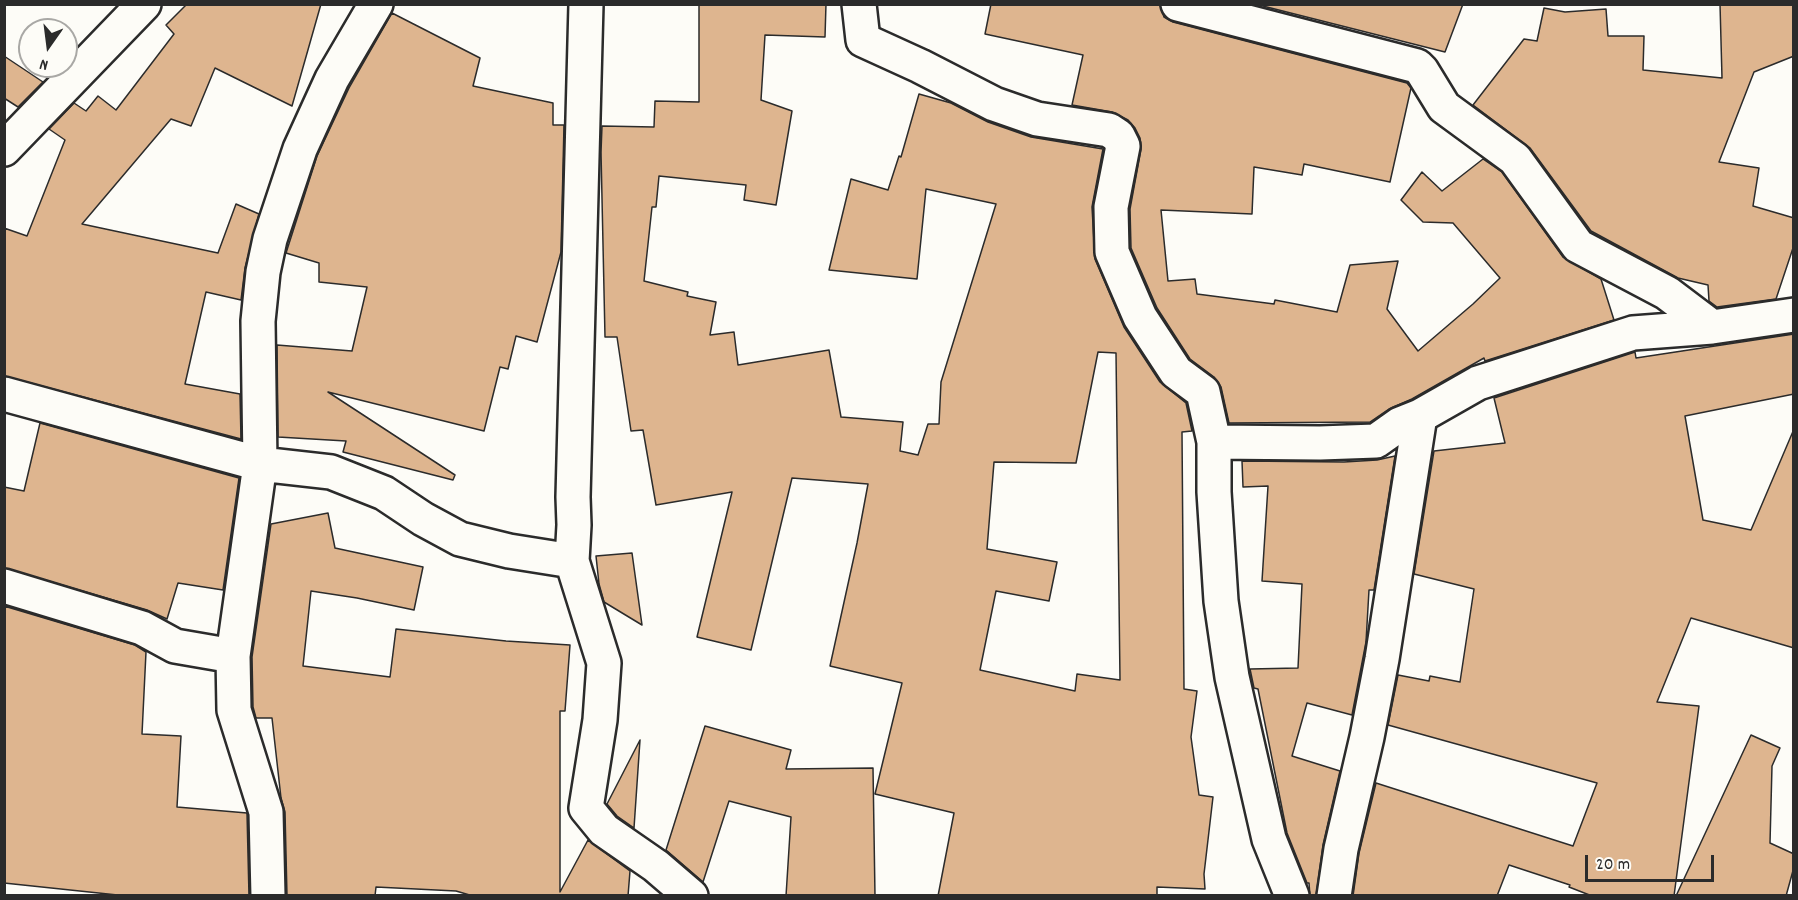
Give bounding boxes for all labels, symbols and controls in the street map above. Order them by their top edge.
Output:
north arrow [18,18,78,78]
text: N [37,52,51,76]
scale bar [1588,843,1717,881]
text: 20 m [1596,853,1630,878]

